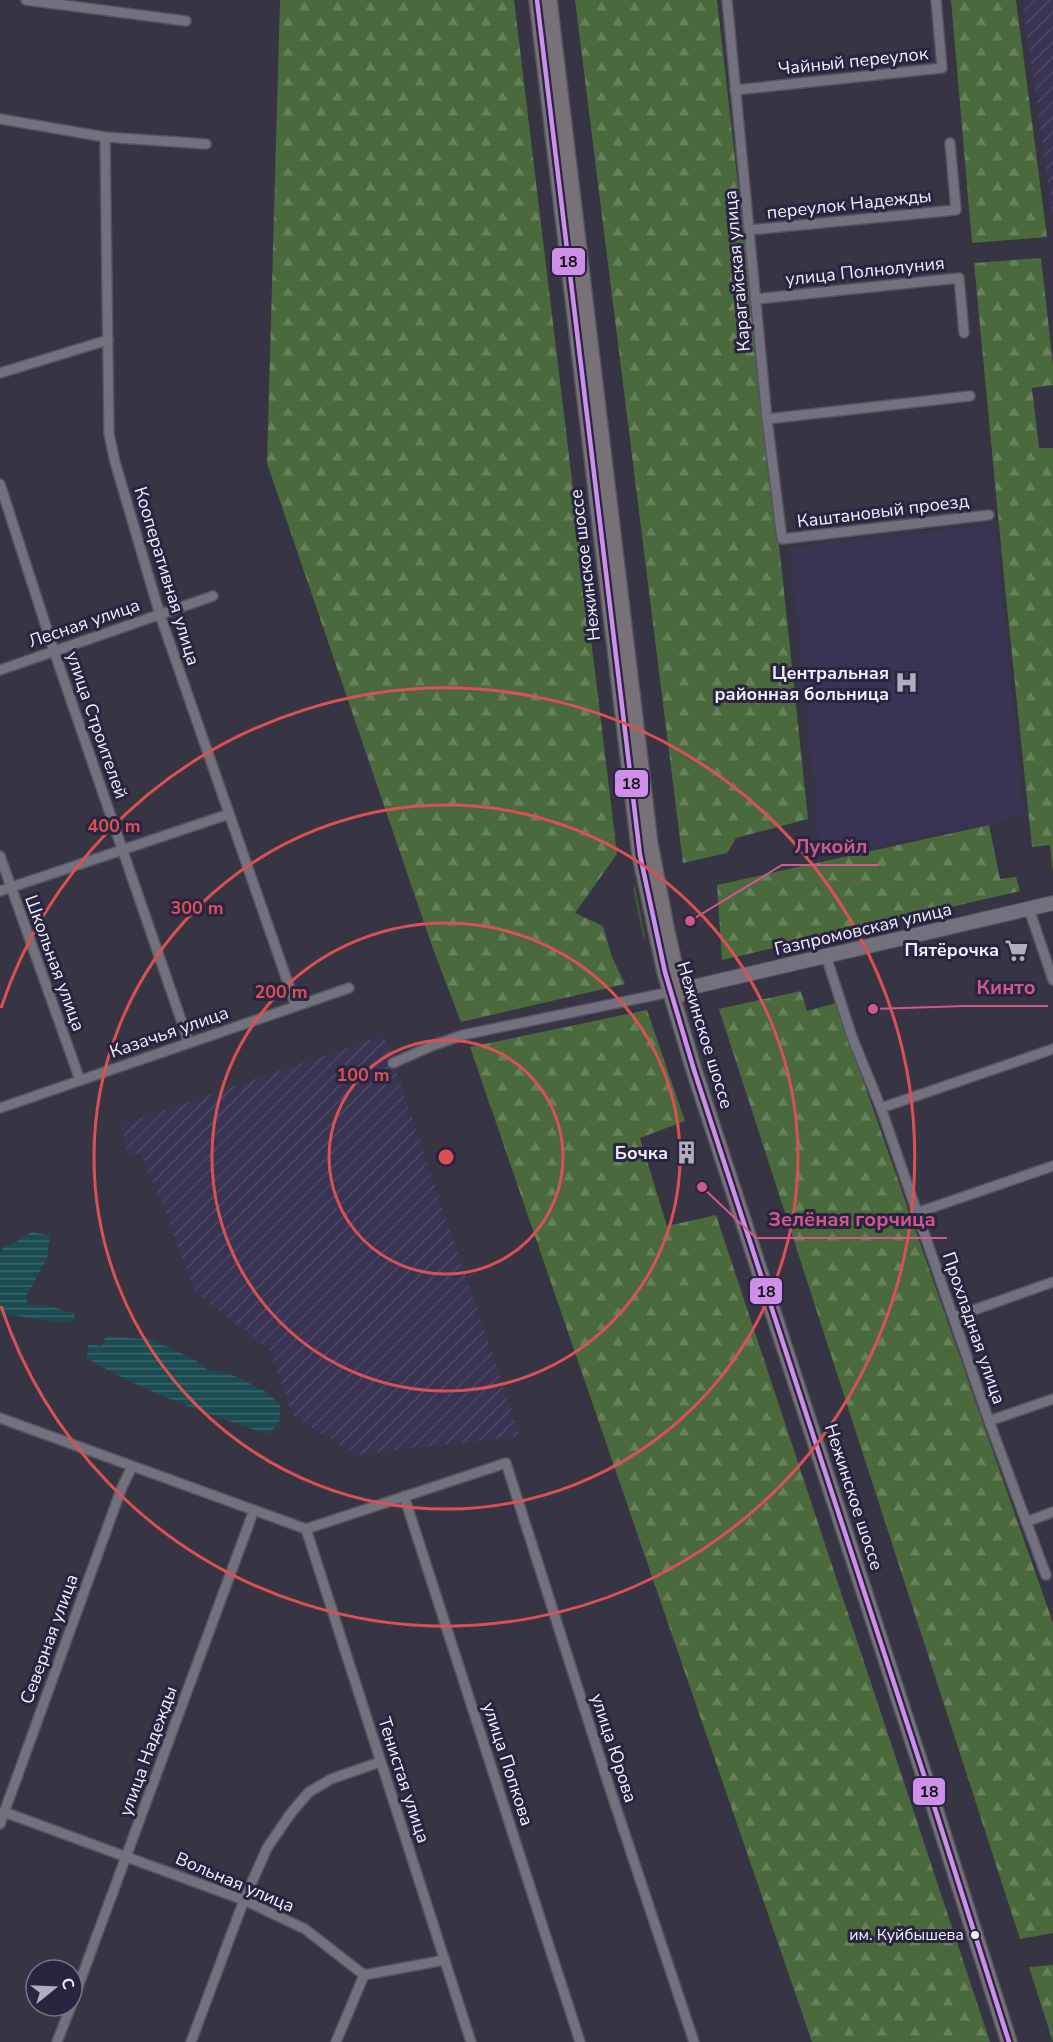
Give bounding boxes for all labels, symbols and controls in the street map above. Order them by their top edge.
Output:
street label: Чайный переулок [777,41,930,81]
street label: переулок Надежды [765,183,933,225]
street label: Карагайская улица [718,189,756,353]
line badge: 18 [551,247,586,276]
text: 18 [558,251,578,273]
street label: улица Полнолуния [784,251,946,291]
street label: Кооперативная улица [128,484,206,668]
street label: Нежинское шоссе [564,488,606,642]
street label: Каштановый проезд [796,488,971,533]
street label: Лесная улица [25,593,143,653]
street label: улица Строителей [60,648,134,802]
place label: Центральная районная больница [715,661,889,706]
hospital icon: Центральная районная больница [894,670,920,696]
line badge: 18 [614,769,649,798]
text: 18 [621,773,641,795]
text: 400 m [87,814,141,838]
callout: Лукойл [782,827,879,865]
text: Лукойл [795,833,867,860]
street label: Школьная улица [19,892,91,1034]
text: 300 m [170,896,224,920]
street label: Газпромовская улица [772,897,954,961]
supermarket icon: Пятёрочка [1004,937,1030,963]
place label: Пятёрочка [905,938,999,962]
street label: Нежинское шоссе [671,959,739,1111]
callout: Кинто [965,968,1048,1006]
text: Кинто [977,974,1035,1001]
text: 200 m [254,980,308,1004]
street label: Казачья улица [106,1000,232,1064]
text: 100 m [336,1063,390,1087]
building icon: Бочка [673,1140,699,1166]
place label: Бочка [615,1141,668,1165]
centre of rings [436,1147,456,1167]
callout: Зелёная горчица [756,1200,947,1238]
text: Зелёная горчица [768,1206,936,1233]
street label: Прохладная улица [937,1249,1011,1407]
line badge: 18 [749,1277,783,1305]
text: 18 [756,1281,776,1303]
street label: Нежинское шоссе [819,1421,889,1573]
street label: Северная улица [14,1571,84,1707]
street label: улица Надежды [113,1683,183,1819]
street label: улица Юрова [585,1690,643,1806]
street label: улица Попкова [477,1699,539,1829]
street label: Тенистая улица [372,1714,436,1846]
line badge: 18 [912,1777,946,1806]
text: 18 [919,1781,939,1803]
street label: Вольная улица [172,1846,298,1918]
place label: им. Куйбышева [849,1924,964,1946]
marker: им. Куйбышева [969,1929,981,1941]
north arrow [24,1958,84,2018]
text: С [55,1975,79,1992]

